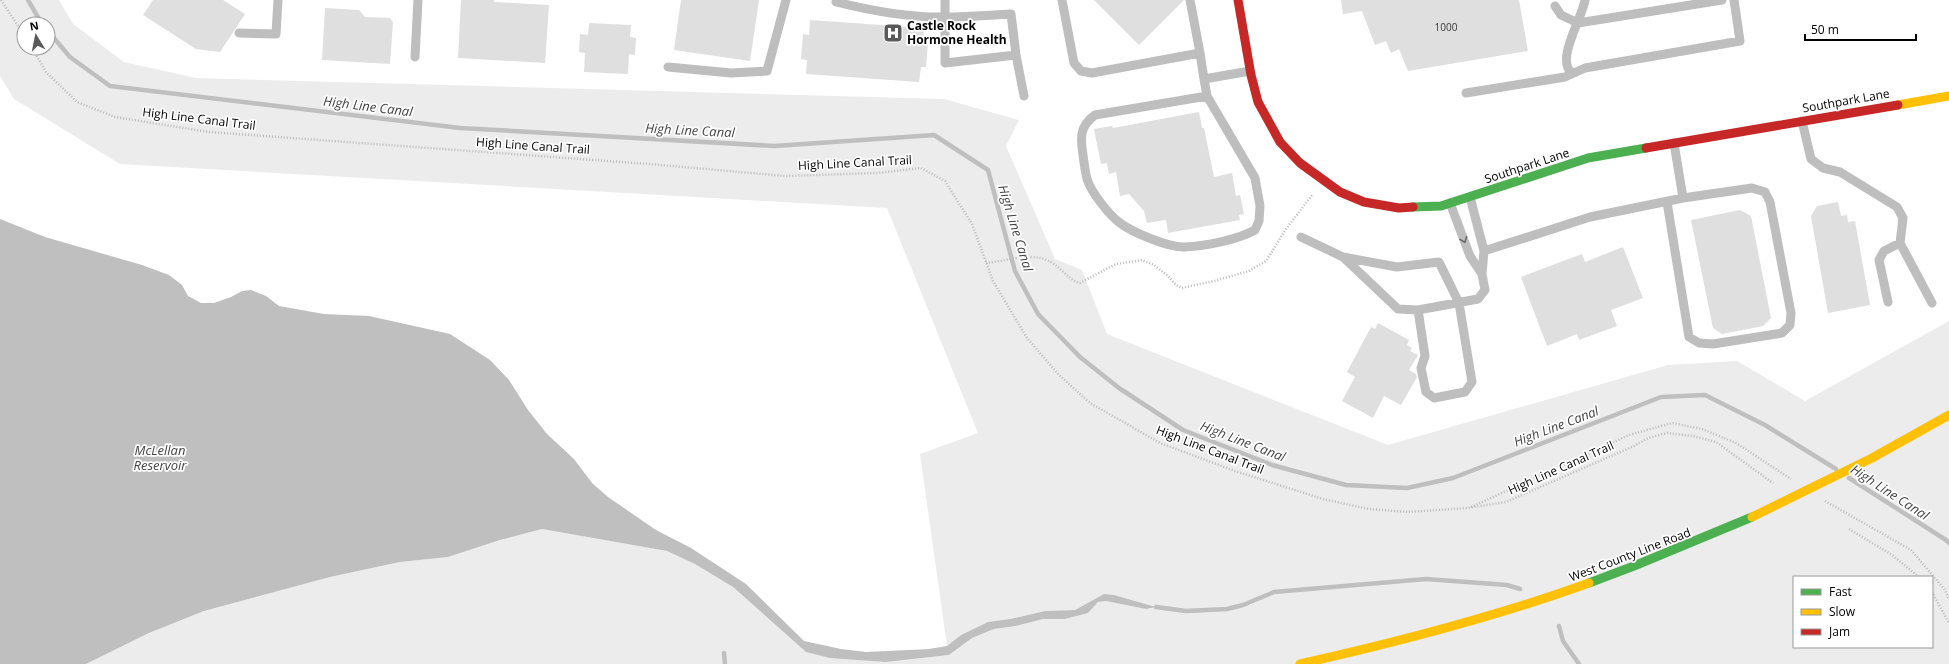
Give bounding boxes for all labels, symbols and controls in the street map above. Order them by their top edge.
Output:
north arrow [16,16,56,56]
scale bar [1805,16,1916,42]
text: N [28,17,40,34]
place label: Castle Rock Hormone Health [907,17,1007,48]
house number: 1000 [1435,20,1458,34]
text: 50 m [1811,21,1839,38]
hospital icon: Castle Rock Hormone Health [882,22,904,44]
street label: Southpark Lane [1801,84,1891,117]
water label: High Line Canal [322,92,414,120]
street label: High Line Canal Trail [141,103,257,134]
water label: High Line Canal [645,119,736,141]
street label: High Line Canal Trail [476,133,591,158]
street label: Southpark Lane [1482,144,1572,187]
street label: High Line Canal Trail [798,151,912,174]
water label: High Line Canal [994,182,1038,274]
one-way arrow [1459,236,1467,243]
water label: High Line Canal [1511,401,1602,450]
water label: High Line Canal [1198,417,1289,466]
street label: High Line Canal Trail [1154,421,1266,478]
street label: High Line Canal Trail [1505,437,1616,498]
water label: McLellan Reservoir [134,441,187,474]
water label: High Line Canal [1847,460,1933,524]
street label: West County Line Road [1567,523,1693,586]
legend [1793,576,1933,648]
text: Fast [1829,583,1852,600]
text: Slow [1829,603,1856,620]
text: Jam [1828,623,1850,640]

